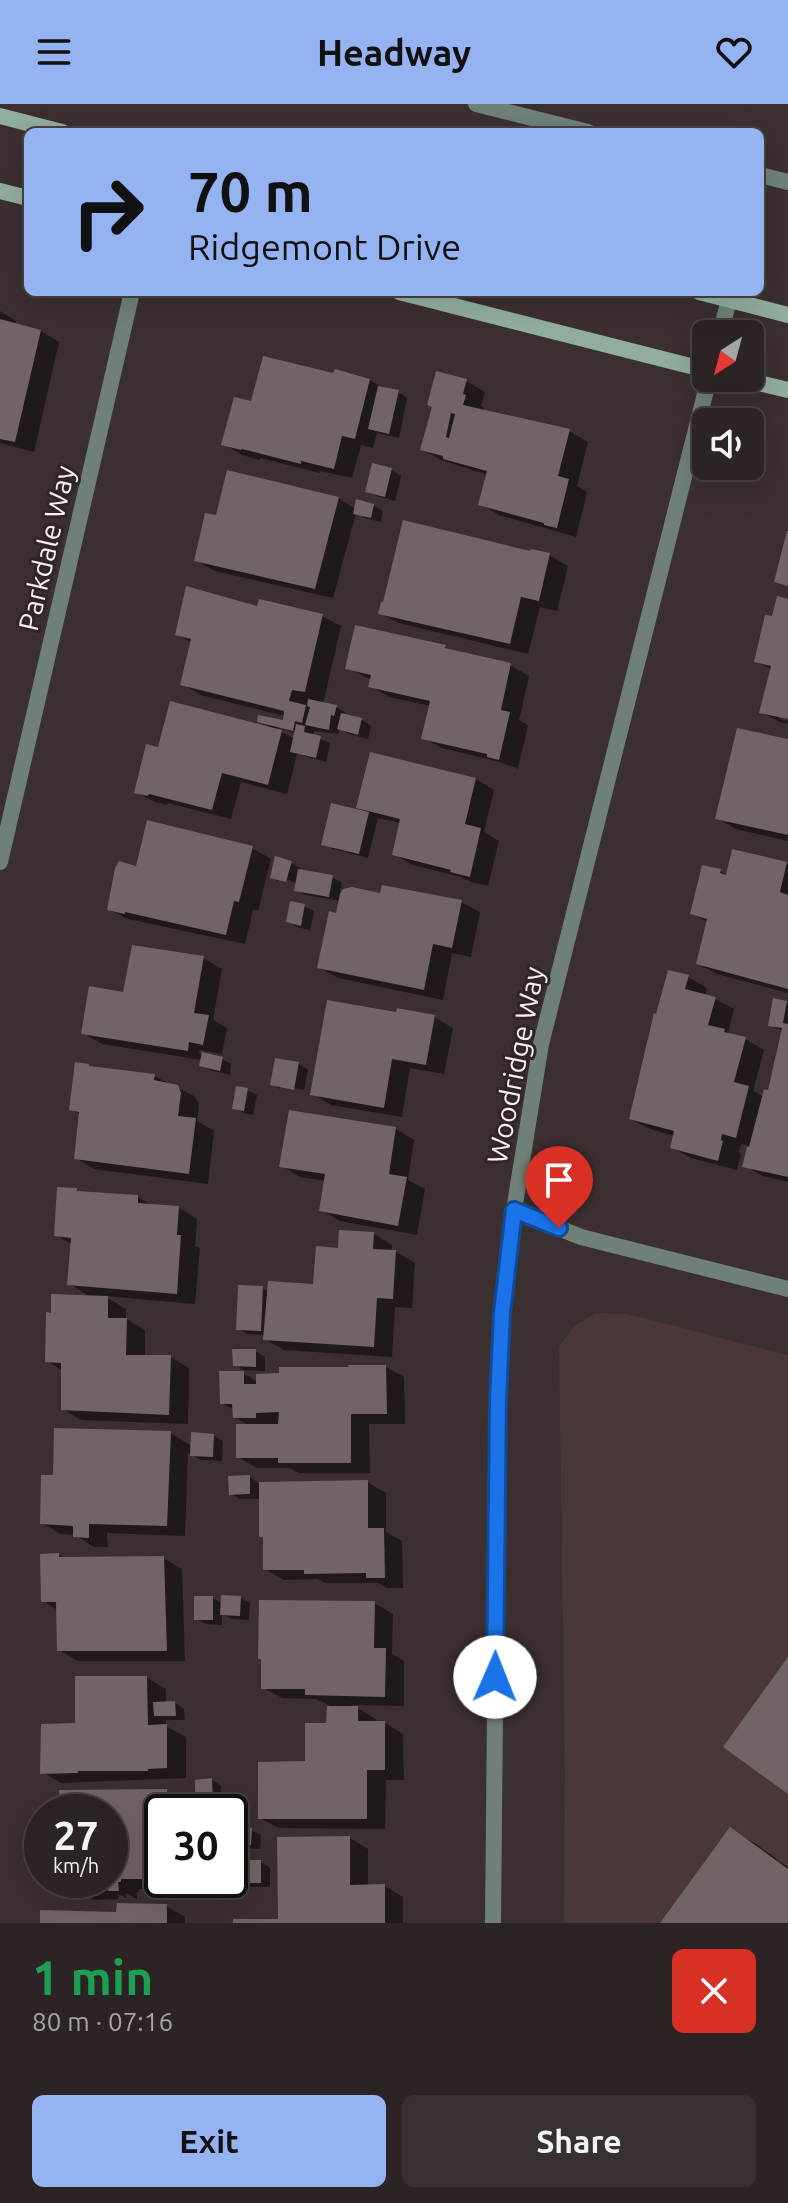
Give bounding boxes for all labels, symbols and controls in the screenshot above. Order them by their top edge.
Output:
icon: menu [32,30,76,74]
icon: heart [712,30,756,74]
text: Headway [317,32,471,73]
icon: right [56,160,160,264]
text: 70 m [188,160,313,223]
text: Ridgemont Drive [188,226,461,267]
north arrow [692,320,764,392]
map controls [692,320,764,480]
button: sound [692,408,764,480]
street label: Parkdale Way [12,462,80,634]
street label: Woodridge Way [481,964,549,1166]
pin [525,1146,593,1228]
icon: arrive [537,1158,581,1202]
position arrow [453,1635,537,1719]
speed limit sign: 30 [144,1794,248,1898]
text: 27 [53,1813,99,1858]
text: km/h [53,1854,99,1877]
button: close [672,1949,756,2033]
text: 1 min [32,1950,153,2004]
text: 80 m · 07:16 [32,2007,173,2036]
button: Exit [32,2095,386,2187]
button: Share [402,2095,756,2187]

